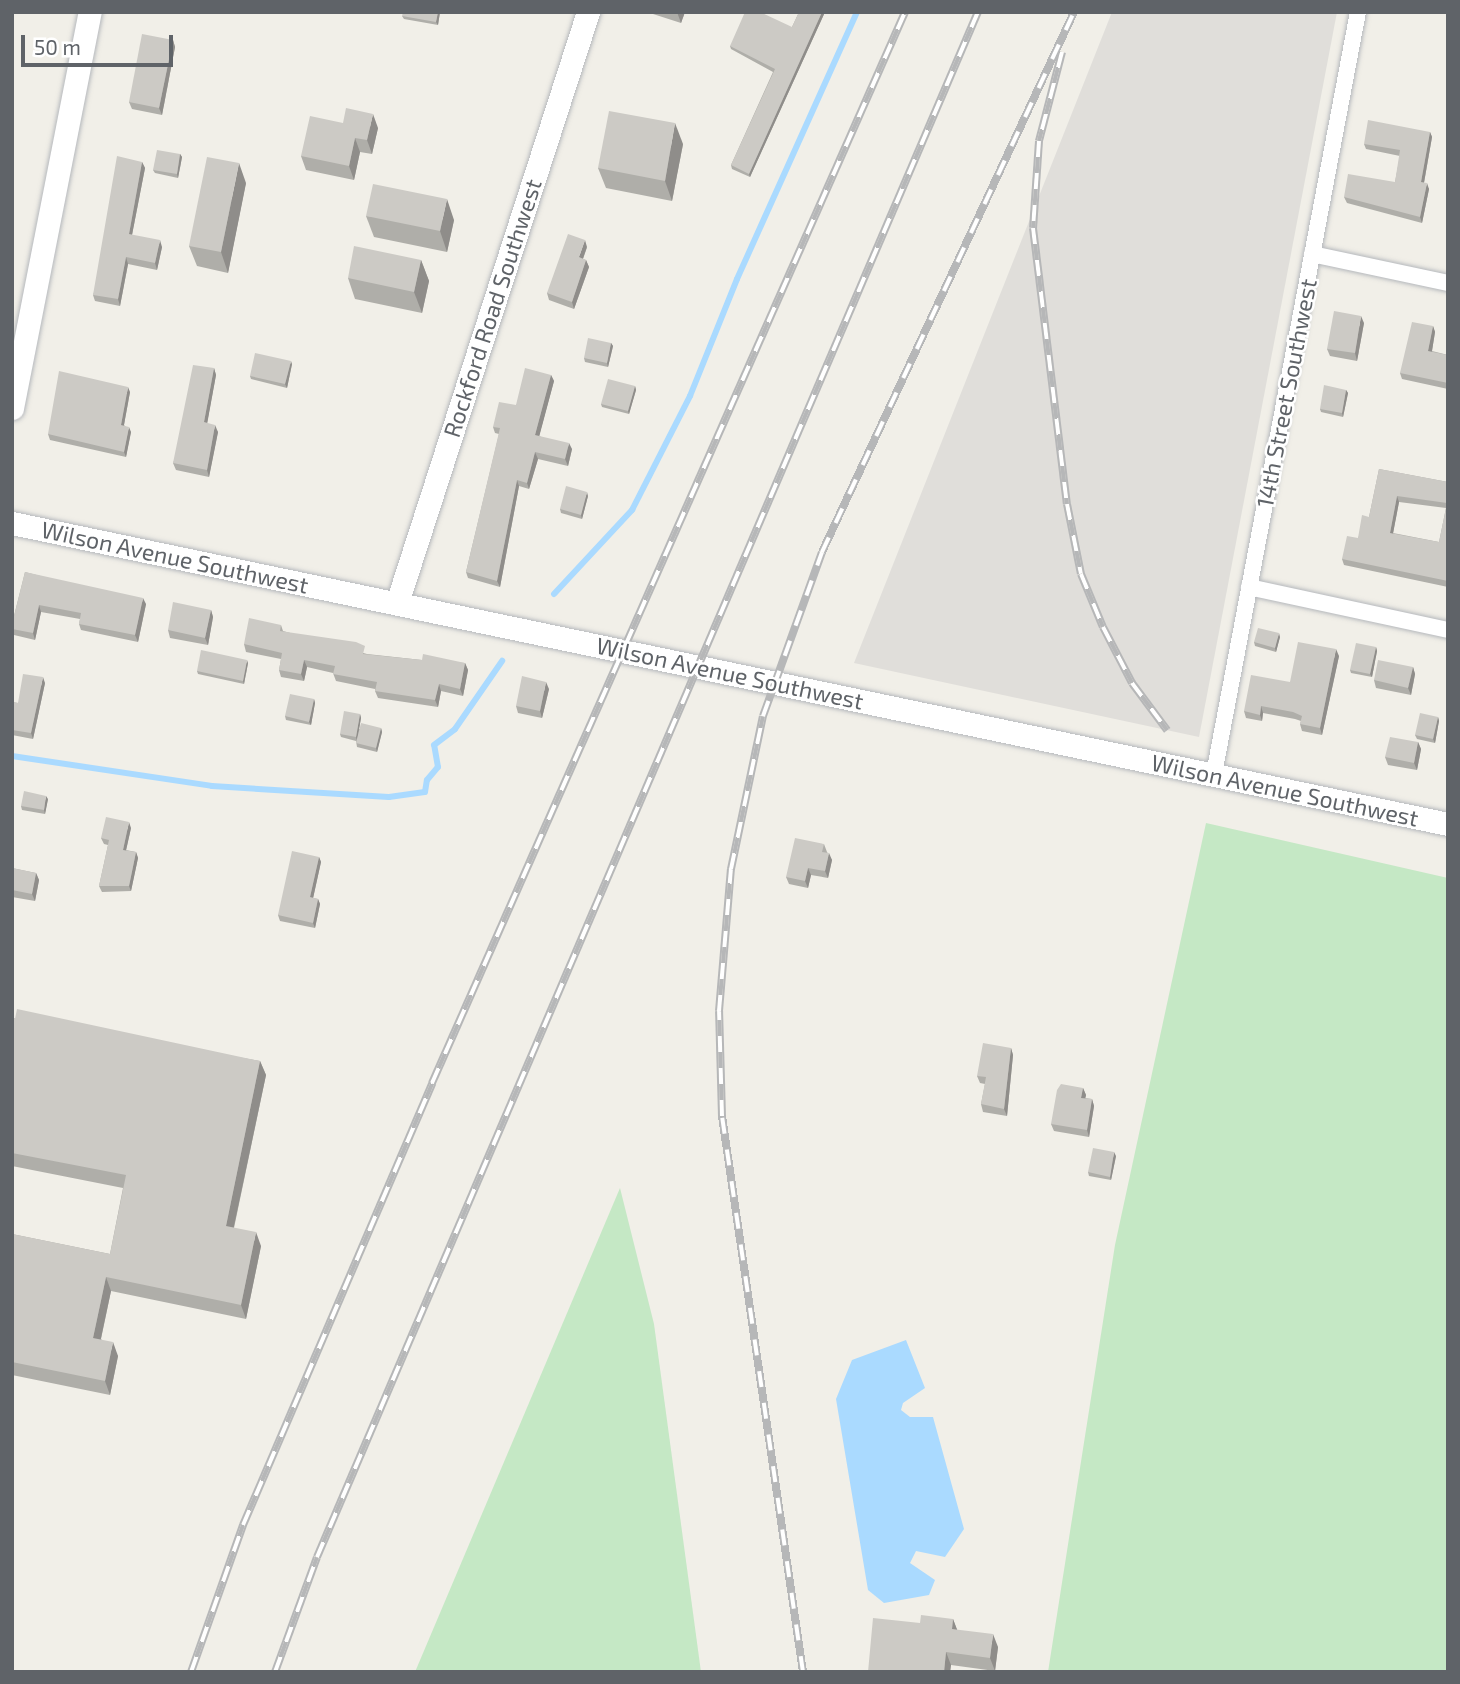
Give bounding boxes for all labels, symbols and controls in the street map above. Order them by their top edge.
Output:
scale bar [24,21,177,65]
text: 50 m [34,34,81,59]
street label: Rockford Road Southwest [437,175,547,441]
street label: 14th Street Southwest [1250,276,1322,510]
street label: Wilson Avenue Southwest [39,515,311,599]
street label: Wilson Avenue Southwest [594,631,866,715]
street label: Wilson Avenue Southwest [1149,748,1421,832]

